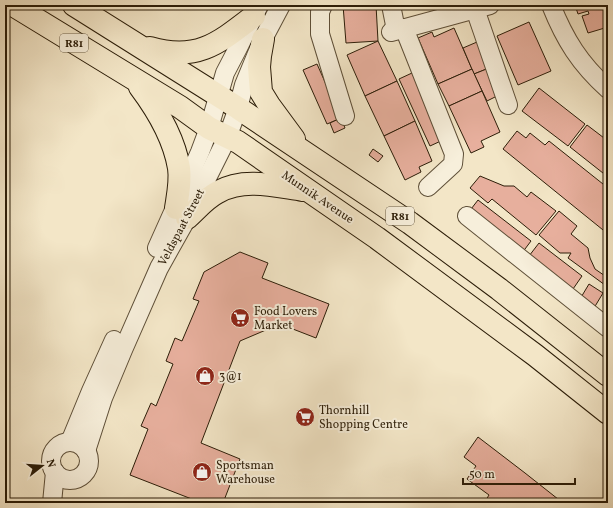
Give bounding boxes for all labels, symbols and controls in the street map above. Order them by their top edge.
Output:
road number: R81 [60,34,88,52]
street label: Munnik Avenue [278,168,357,228]
street label: Veldspaat Street [155,186,209,269]
road number: R81 [386,207,414,225]
place label: Food Lovers Market [254,304,317,334]
supermarket icon: Food Lovers Market [229,307,251,329]
shop icon: 3@1 [194,365,216,387]
place label: 3@1 [219,369,242,385]
place label: Thornhill Shopping Centre [319,403,408,433]
supermarket icon: Thornhill Shopping Centre [294,406,316,428]
north arrow [22,446,62,486]
text: N [42,457,58,470]
place label: Sportsman Warehouse [216,458,275,488]
scale bar [463,460,575,486]
shop icon: Sportsman Warehouse [191,461,213,483]
text: 50 m [469,467,495,483]

